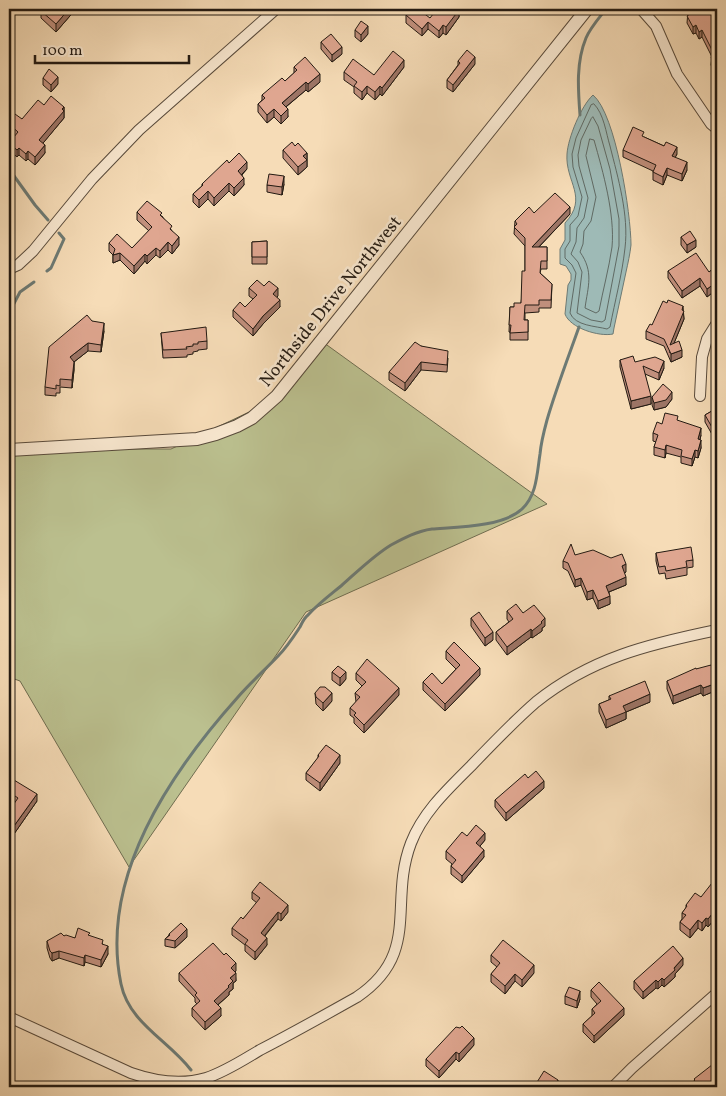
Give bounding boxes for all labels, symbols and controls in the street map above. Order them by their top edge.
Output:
scale bar [35,32,189,64]
text: 100 m [42,41,82,62]
street label: Northside Drive Northwest [254,211,408,393]

